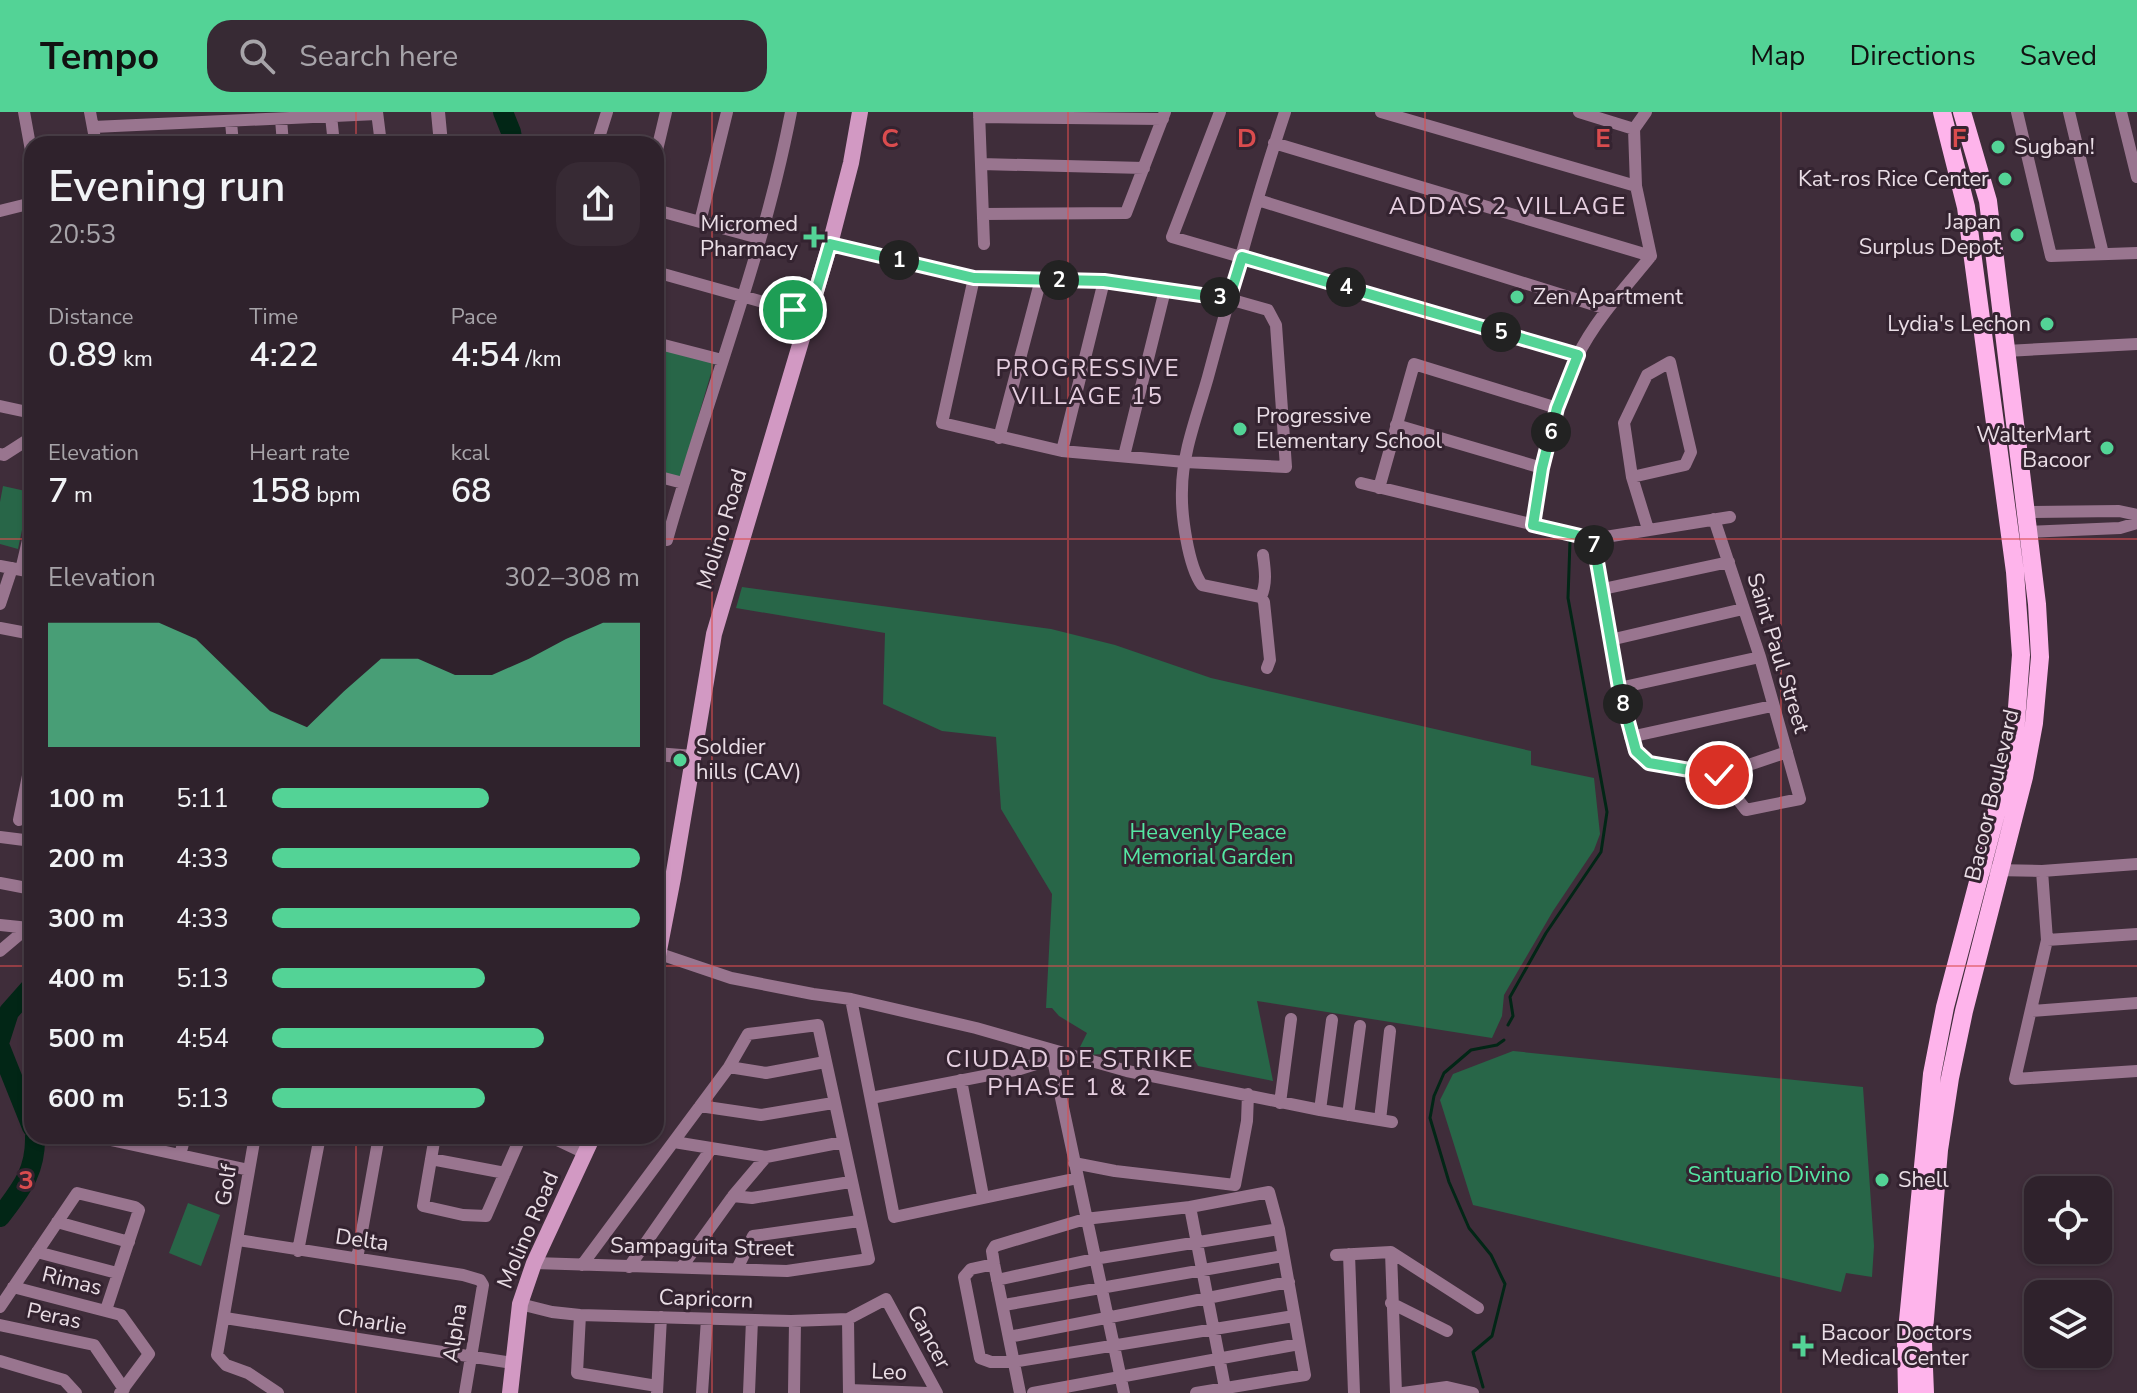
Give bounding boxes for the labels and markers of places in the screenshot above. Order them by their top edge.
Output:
place label: Sugban! [2014,132,2095,162]
marker: Sugban! [1989,138,2007,156]
place label: Kat-ros Rice Center [1798,164,1989,194]
marker: Kat-ros Rice Center [1996,170,2014,188]
place label: Japan Surplus Depot [1859,207,2001,262]
place label: Micromed Pharmacy [700,209,799,264]
marker: Japan Surplus Depot [2008,226,2026,244]
marker: Micromed Pharmacy [805,228,823,246]
pin: 1 [879,240,919,280]
pin: 2 [1039,260,1079,300]
pin: 4 [1326,267,1366,307]
pin [759,276,827,344]
pin: 3 [1200,277,1240,317]
place label: Zen Apartment [1533,282,1683,312]
marker: Zen Apartment [1508,288,1526,306]
place label: Lydia's Lechon [1887,309,2031,339]
pin: 5 [1481,312,1521,352]
marker: Lydia's Lechon [2038,315,2056,333]
place label: Progressive Elementary School [1256,401,1442,456]
pin: 6 [1531,412,1571,452]
marker: Progressive Elementary School [1231,420,1249,438]
place label: WalterMart Bacoor [1976,420,2091,475]
marker: WalterMart Bacoor [2098,439,2116,457]
pin: 7 [1574,525,1614,565]
pin: 8 [1603,684,1643,724]
place label: Soldier hills (CAV) [696,732,802,787]
pin [1685,741,1753,809]
marker: Soldier hills (CAV) [671,751,689,769]
place label: Shell [1898,1165,1949,1195]
marker: Shell [1873,1171,1891,1189]
place label: Bacoor Doctors Medical Center [1821,1318,1972,1373]
marker: Bacoor Doctors Medical Center [1792,1335,1814,1357]

